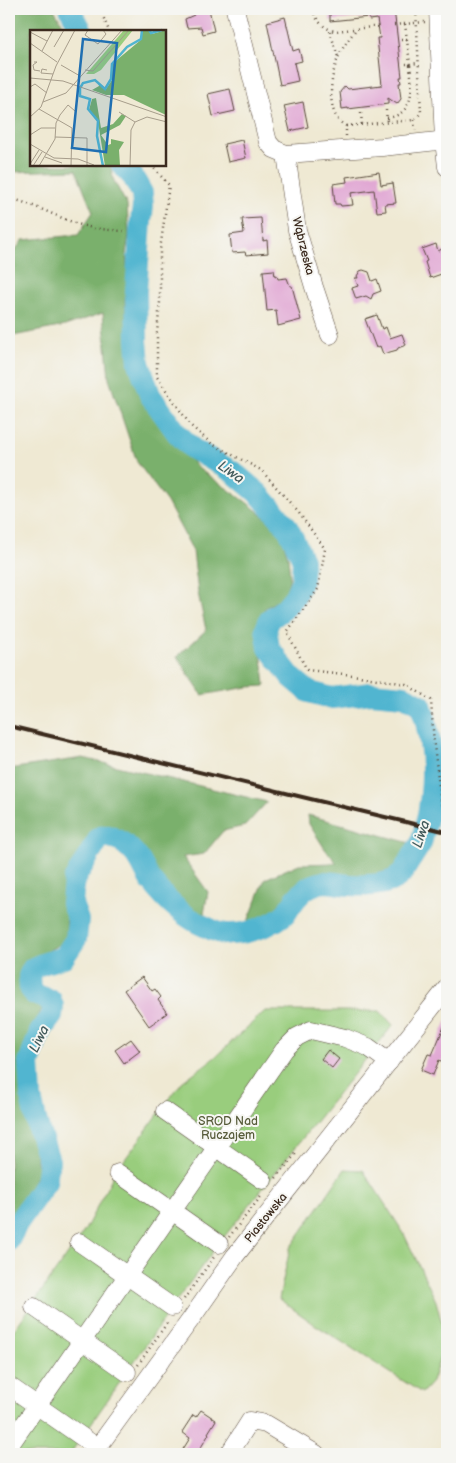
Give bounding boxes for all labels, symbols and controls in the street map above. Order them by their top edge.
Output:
inset map [30,30,166,166]
street label: Wąbrzeska [289,215,318,277]
water label: Liwa [215,457,247,487]
water label: Liwa [408,818,434,850]
water label: Liwa [25,1023,53,1055]
park label: SROD Nad Ruczajem [198,1114,258,1143]
street label: Piastowska [241,1190,291,1246]

